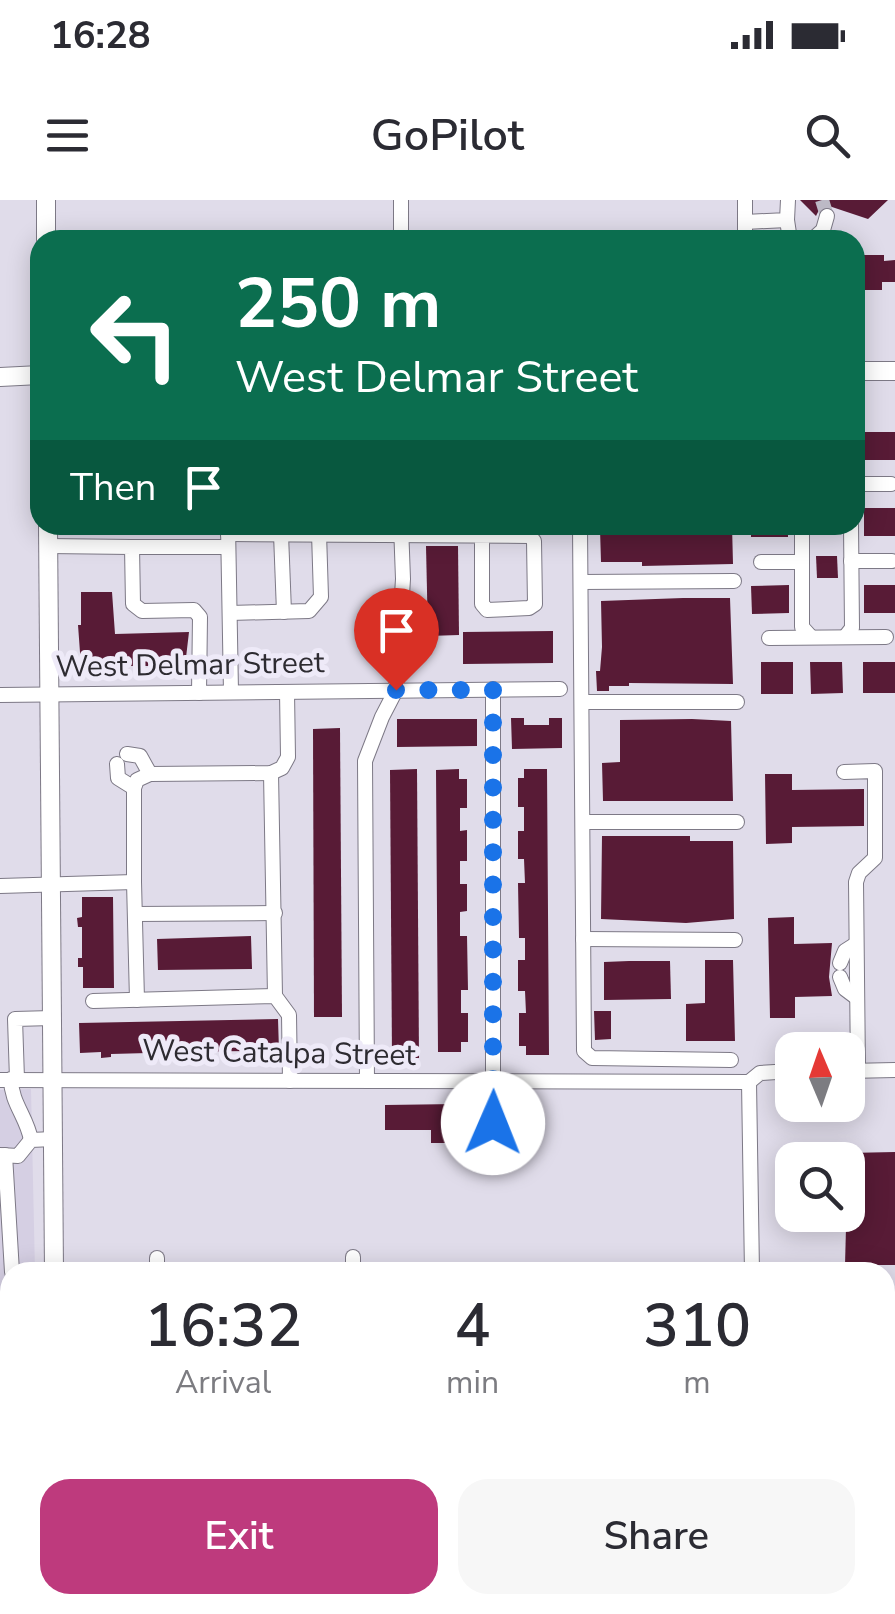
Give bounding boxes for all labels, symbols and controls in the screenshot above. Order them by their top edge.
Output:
text: 16:28 [50,10,151,61]
text: GoPilot [371,105,524,166]
icon: menu [40,108,95,163]
icon: search [800,108,855,163]
text: 250 m [235,256,441,352]
icon: left [70,270,200,400]
text: West Delmar Street [235,347,638,408]
icon: arrive [176,460,231,515]
text: Then [70,462,156,513]
pin [354,588,439,691]
icon: arrive [369,603,424,658]
street label: West Delmar Street [55,642,325,688]
street label: West Catalpa Street [142,1030,417,1076]
north arrow [775,1032,865,1122]
map controls [775,1032,865,1232]
position arrow [441,1071,545,1175]
button: search [775,1142,865,1232]
text: 16:32 [144,1285,302,1367]
text: 4 [455,1285,491,1367]
text: 310 [643,1285,751,1367]
text: Arrival [175,1361,271,1404]
text: min [446,1361,499,1404]
text: m [683,1361,711,1404]
button: Exit [40,1479,438,1594]
button: Share [458,1479,855,1594]

